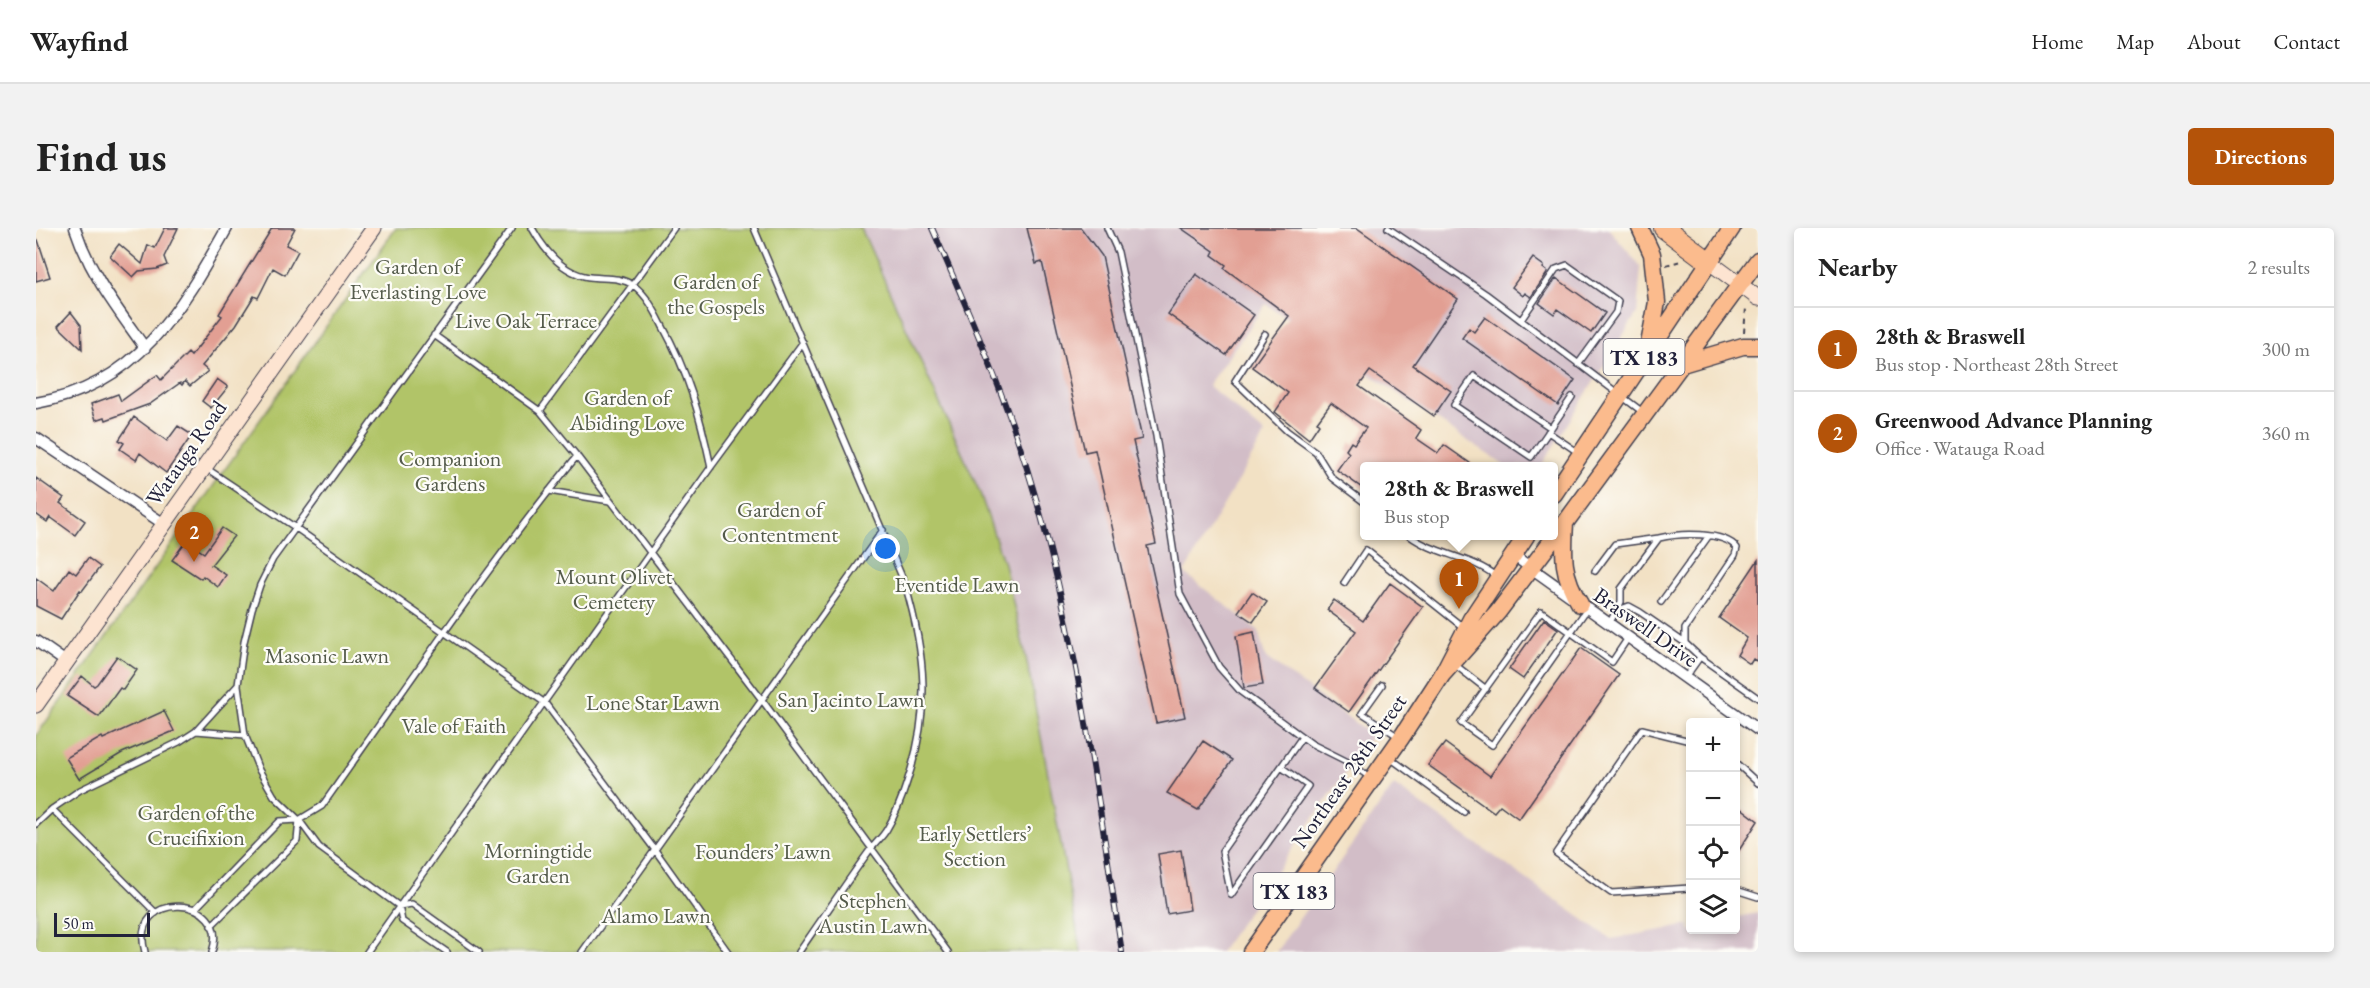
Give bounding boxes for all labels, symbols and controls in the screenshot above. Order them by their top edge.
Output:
text: Wayfind [30,23,128,59]
text: Home [2031,28,2083,55]
text: Map [2116,28,2154,55]
text: About [2187,28,2240,55]
text: Contact [2273,28,2340,55]
button: Directions [2188,128,2334,185]
text: Find us [36,129,167,184]
text: Nearby [1818,250,1898,284]
park label: Garden of Everlasting Love [350,252,487,306]
text: 2 results [2247,254,2310,280]
park label: Garden of the Gospels [667,267,765,321]
park label: Live Oak Terrace [455,306,597,335]
text: 28th & Braswell [1875,322,2025,351]
text: 1 [1832,336,1843,362]
text: 300 m [2262,336,2310,362]
road number: TX 183 [1604,339,1684,375]
text: Bus stop · Northeast 28th Street [1875,351,2118,377]
park label: Garden of Abiding Love [568,383,685,437]
street label: Watauga Road [139,394,234,512]
text: Greenwood Advance Planning [1875,406,2152,435]
text: 2 [1832,420,1843,446]
text: 360 m [2262,420,2310,446]
text: Office · Watauga Road [1875,435,2045,461]
park label: Companion Gardens [399,444,502,498]
popup [1360,462,1558,540]
text: 28th & Braswell [1384,474,1534,503]
park label: Garden of Contentment [722,495,838,549]
text: Bus stop [1384,503,1450,529]
pin: 2 [174,512,214,562]
your location [871,534,900,563]
pin: 1 [1440,560,1478,609]
park label: Mount Olivet Cemetery [556,562,672,616]
park label: Eventide Lawn [894,570,1020,599]
street label: Braswell Drive [1588,580,1704,674]
park label: Masonic Lawn [265,641,390,670]
park label: San Jacinto Lawn [777,685,925,714]
park label: Lone Star Lawn [586,688,720,717]
street label: Northeast 28th Street [1285,688,1413,854]
park label: Vale of Faith [402,711,506,740]
map controls [1686,718,1740,934]
button: + [1686,718,1740,772]
button: − [1686,772,1740,826]
park label: Garden of the Crucifixion [138,798,255,852]
park label: Early Settlers’ Section [918,819,1032,873]
button: locate [1686,826,1740,880]
park label: Morningtide Garden [484,836,592,890]
park label: Founders’ Lawn [695,837,831,866]
road number: TX 183 [1254,873,1334,909]
button: layers [1686,880,1740,934]
park label: Stephen Austin Lawn [817,886,928,940]
park label: Alamo Lawn [600,901,711,930]
scale bar [54,910,150,938]
text: 50 m [63,913,94,934]

